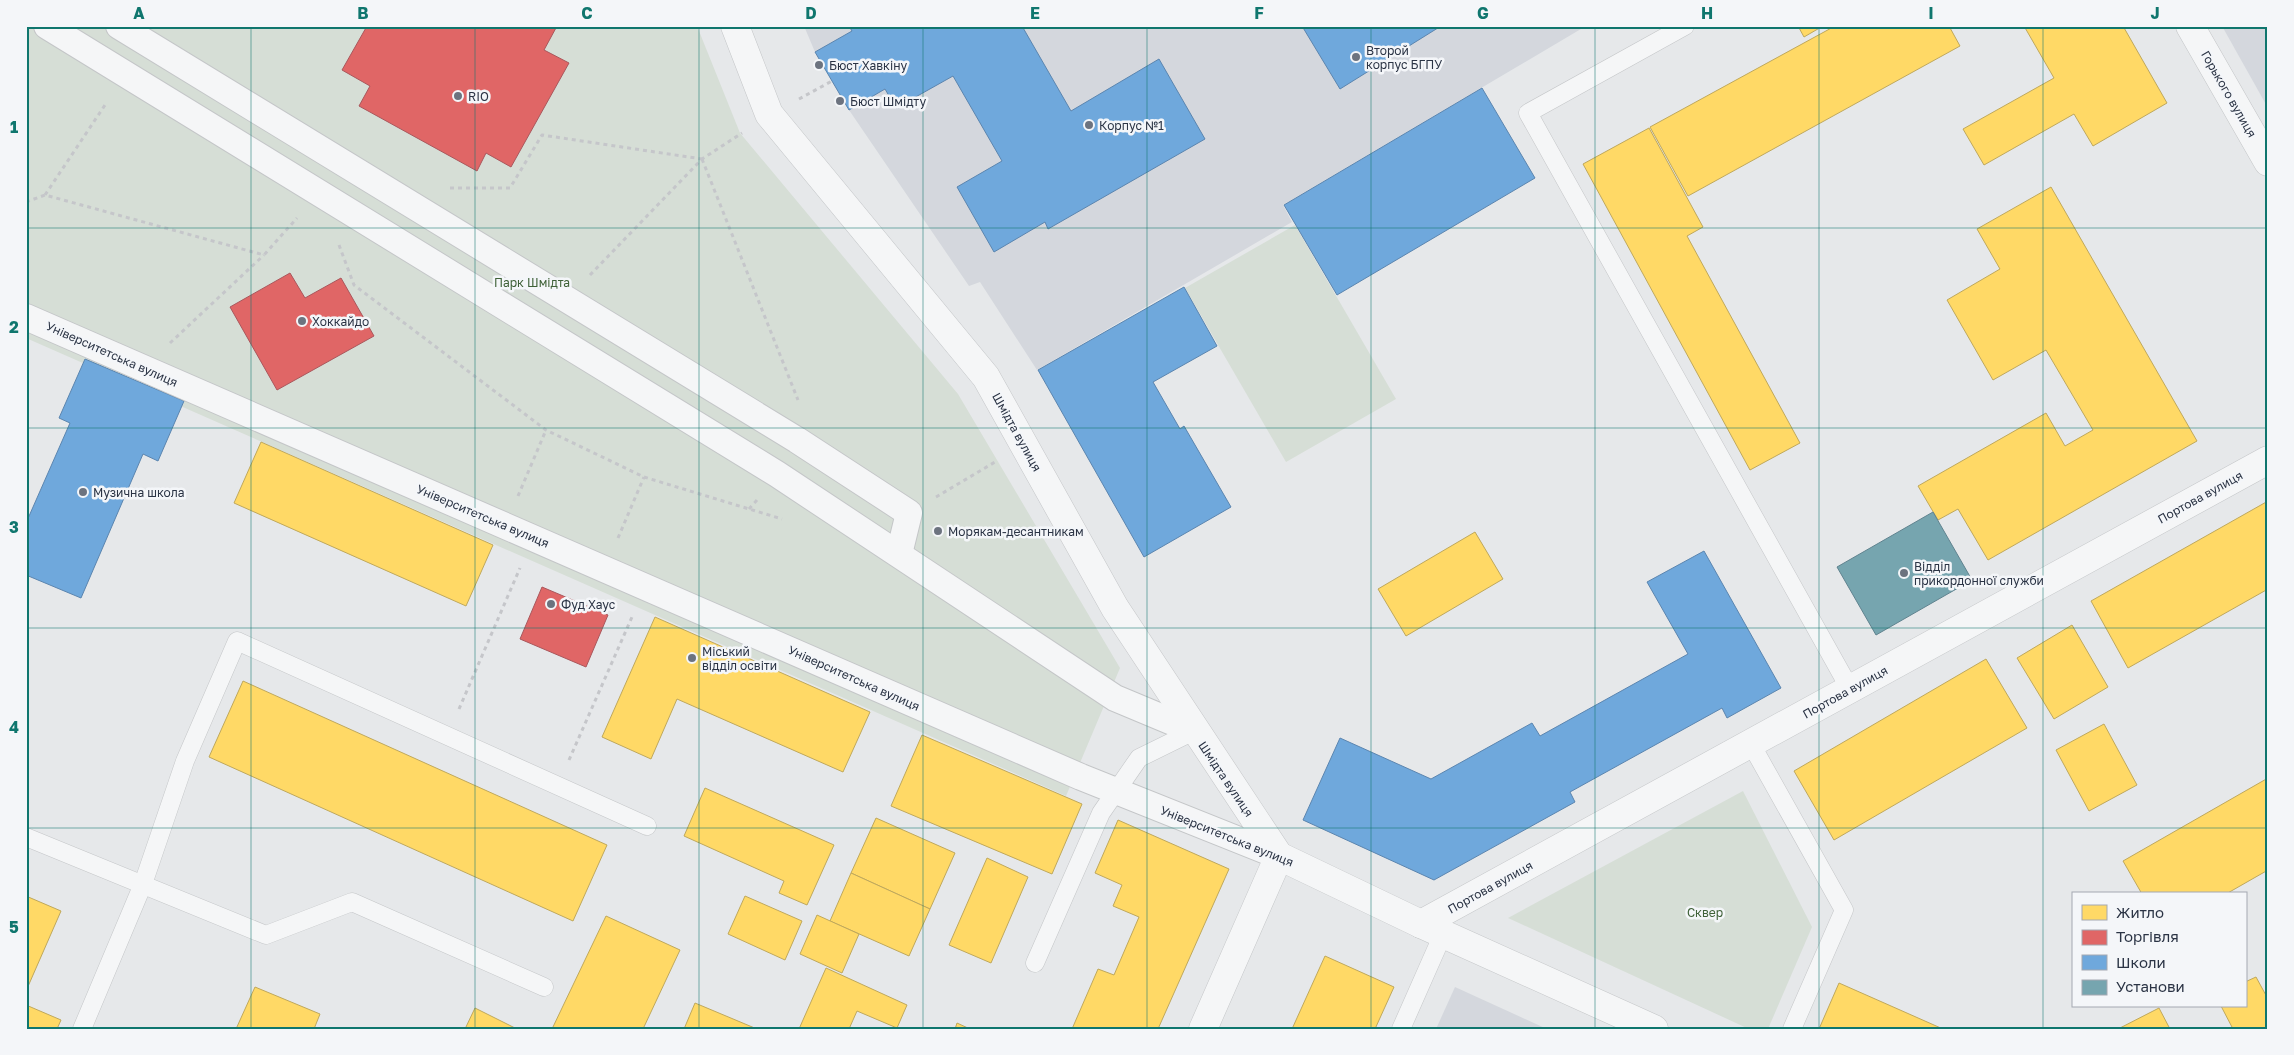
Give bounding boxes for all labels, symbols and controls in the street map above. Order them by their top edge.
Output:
text: A [133,3,145,23]
text: B [357,3,369,23]
text: C [581,3,593,23]
text: D [805,3,817,23]
text: E [1030,3,1040,23]
text: F [1254,3,1264,23]
text: G [1477,3,1489,23]
text: H [1701,3,1713,23]
text: I [1928,3,1934,23]
text: J [2150,3,2160,23]
place label: Второй корпус БГПУ [1366,43,1442,72]
street label: Горького вулиця [2198,48,2260,140]
marker: Второй корпус БГПУ [1350,51,1362,63]
place label: Бюст Хавкіну [829,58,907,73]
marker: Бюст Хавкіну [813,59,825,71]
place label: RIO [468,89,489,104]
marker: RIO [452,90,464,102]
place label: Бюст Шмідту [850,94,926,109]
marker: Бюст Шмідту [834,95,846,107]
text: 1 [10,117,18,137]
place label: Корпус №1 [1099,118,1164,133]
marker: Корпус №1 [1083,119,1095,131]
park label: Парк Шмідта [494,275,570,290]
place label: Хоккайдо [312,314,369,329]
marker: Хоккайдо [296,315,308,327]
text: 2 [9,317,19,337]
street label: Університетська вулиця [44,318,180,390]
street label: Шмідта вулиця [989,390,1045,474]
street label: Портова вулиця [2155,467,2245,527]
street label: Університетська вулиця [414,481,552,551]
place label: Музична школа [93,485,184,500]
marker: Музична школа [77,486,89,498]
text: 3 [9,517,19,537]
place label: Морякам-десантникам [948,524,1084,539]
marker: Морякам-десантникам [932,525,944,537]
place label: Відділ прикордонної служби [1914,559,2044,588]
marker: Відділ прикордонної служби [1898,567,1910,579]
place label: Фуд Хаус [561,597,616,612]
marker: Фуд Хаус [545,598,557,610]
street label: Університетська вулиця [786,642,922,714]
place label: Міський відділ освіти [702,644,777,673]
marker: Міський відділ освіти [686,652,698,664]
street label: Портова вулиця [1800,662,1890,722]
text: 4 [9,717,19,737]
street label: Шмідта вулиця [1195,738,1257,820]
street label: Університетська вулиця [1158,802,1296,870]
street label: Портова вулиця [1445,857,1535,917]
legend [2072,892,2246,1008]
text: Житло [2116,903,2164,921]
park label: Сквер [1687,905,1723,920]
text: 5 [9,917,19,937]
text: Торгівля [2116,927,2179,945]
text: Школи [2116,953,2166,971]
text: Установи [2116,977,2185,995]

